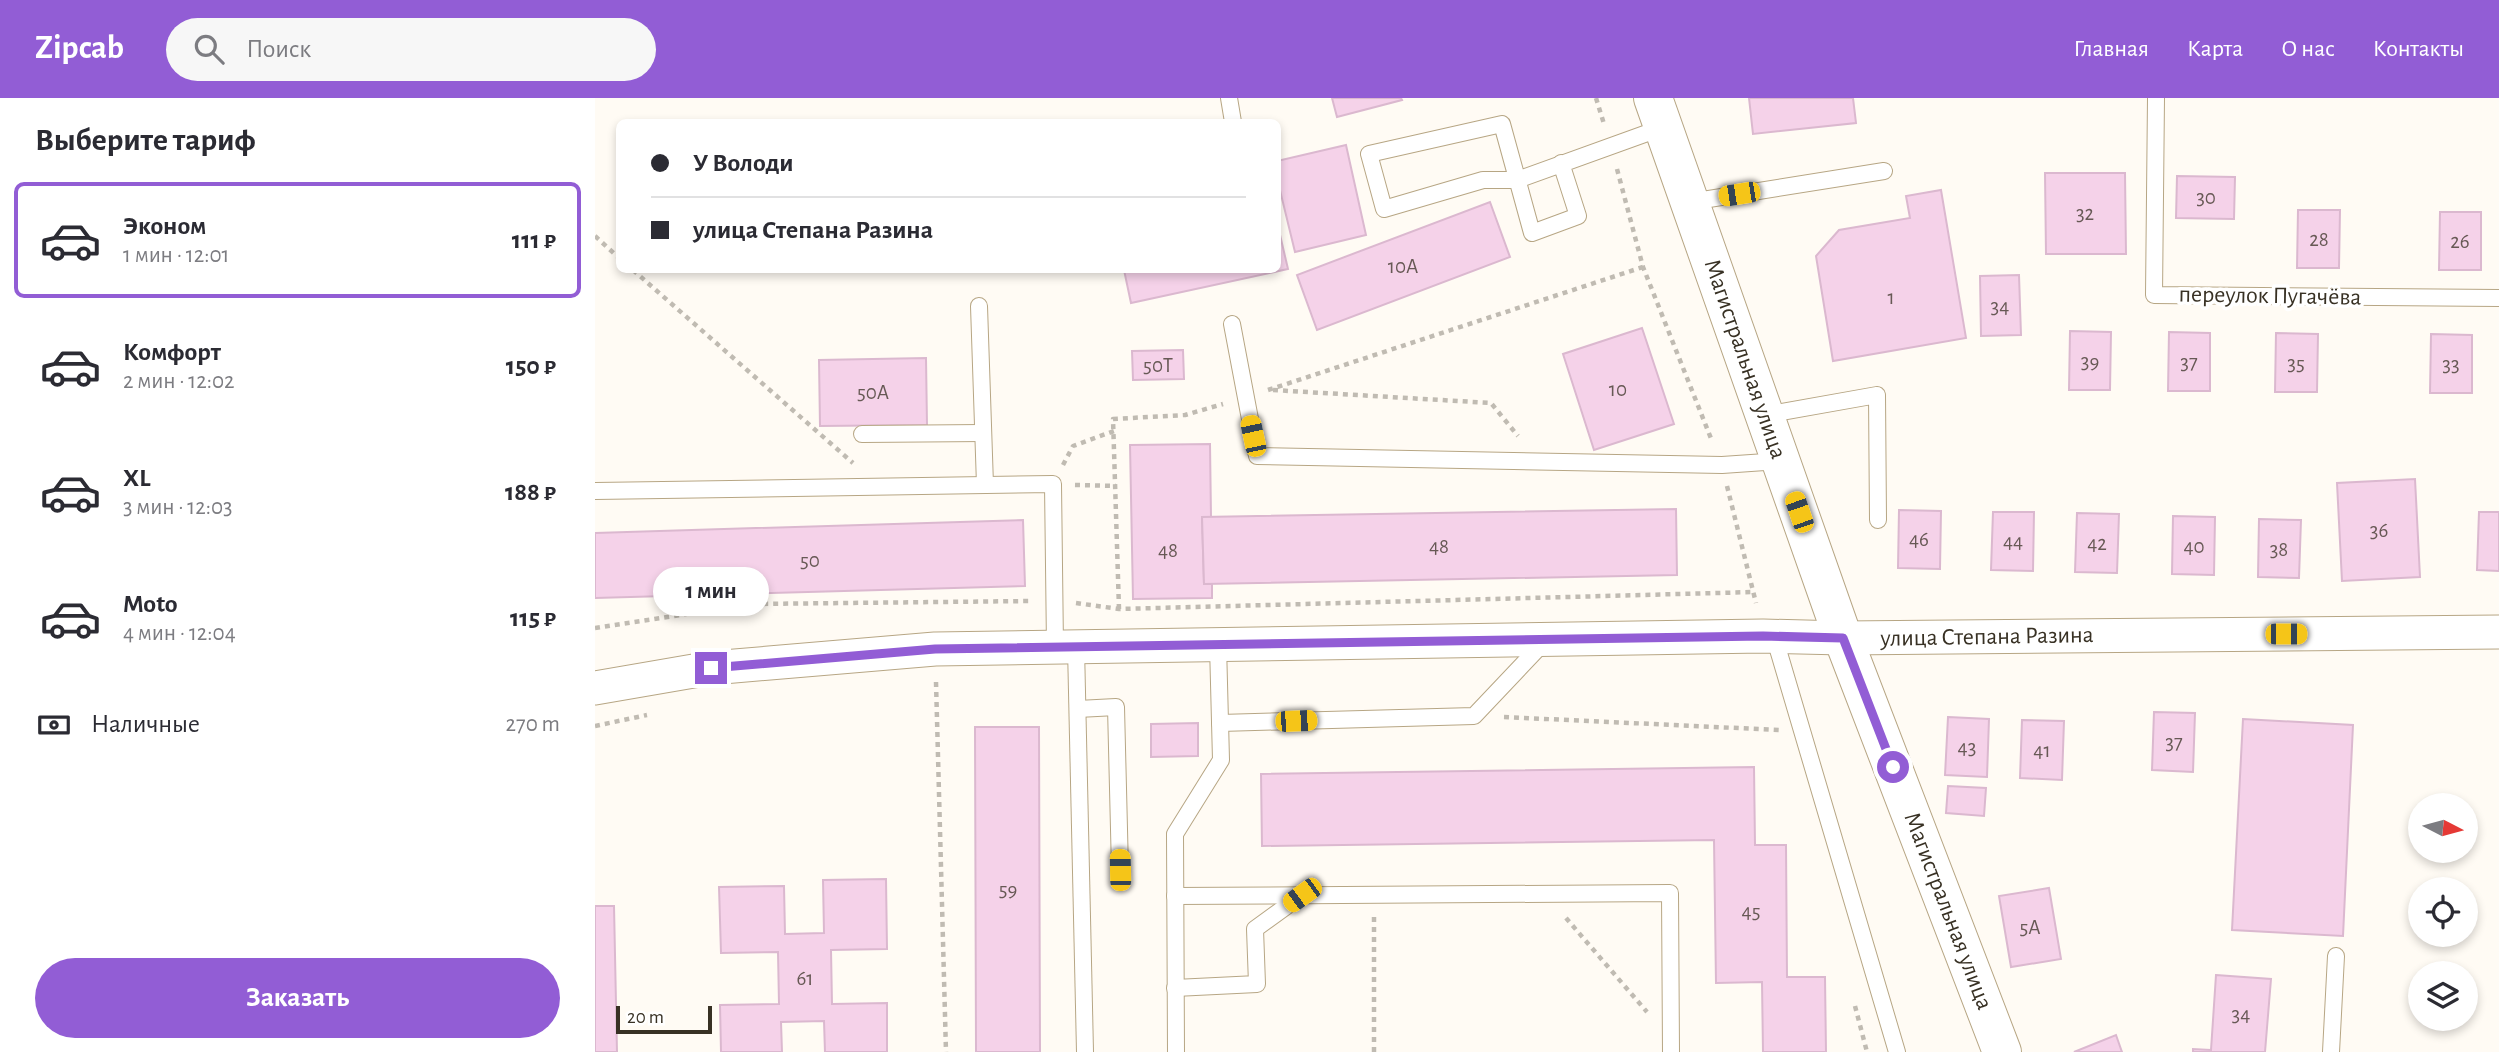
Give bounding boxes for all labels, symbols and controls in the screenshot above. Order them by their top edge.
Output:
search box [166,18,656,81]
icon: search [190,30,228,68]
text: Zipcab [35,32,124,65]
text: Поиск [246,36,311,62]
text: Главная [2074,37,2149,61]
text: Карта [2187,37,2243,61]
text: О нас [2281,37,2335,61]
text: Контакты [2373,37,2464,61]
text: Выберите тариф [35,124,256,156]
text: У Володи [693,150,794,176]
car [1717,180,1762,208]
house number: 30 [2196,187,2216,208]
house number: 32 [2076,203,2094,224]
icon: car [39,209,102,272]
text: Эконом [123,213,206,239]
text: улица Степана Разина [693,217,933,243]
text: 111 ₽ [512,227,556,253]
house number: 28 [2309,229,2329,250]
house number: 26 [2450,231,2470,252]
text: 1 мин · 12:01 [123,244,229,267]
house number: 10А [1388,256,1418,277]
street label: Магистральная улица [1700,256,1790,462]
street label: переулок Пугачёва [2178,282,2362,310]
house number: 1 [1887,287,1895,308]
house number: 34 [1991,296,2009,317]
icon: car [39,335,102,398]
text: Комфорт [123,339,221,365]
house number: 39 [2081,351,2099,372]
house number: 37 [2180,352,2198,373]
text: 150 ₽ [506,353,556,379]
house number: 35 [2287,353,2305,374]
house number: 33 [2442,354,2460,375]
house number: 50Т [1143,355,1173,376]
text: 2 мин · 12:02 [123,370,235,393]
house number: 10 [1609,379,1627,400]
house number: 50А [857,382,889,403]
car [1239,413,1268,459]
icon: car [39,461,102,524]
text: XL [123,465,150,491]
text: 188 ₽ [505,479,556,505]
car [1783,489,1816,535]
text: 3 мин · 12:03 [123,496,233,519]
house number: 36 [2370,520,2388,541]
house number: 46 [1909,529,1929,550]
house number: 44 [2003,531,2023,552]
house number: 42 [2087,533,2107,554]
house number: 48 [1429,536,1449,557]
house number: 40 [2183,536,2205,557]
house number: 38 [2270,539,2288,560]
house number: 48 [1158,540,1178,561]
house number: 50 [800,550,820,571]
callout: 1 мин [653,566,769,616]
text: 1 мин [685,580,737,603]
icon: car [39,587,102,650]
text: Moto [123,591,178,617]
text: 115 ₽ [510,605,556,631]
text: 4 мин · 12:04 [123,622,236,645]
street label: улица Степана Разина [1879,623,2094,651]
car [2266,624,2308,645]
route end [695,652,727,684]
icon: cash [35,706,73,744]
car [1275,710,1318,732]
text: Наличные [91,711,200,737]
text: 270 m [506,713,560,736]
house number: 37 [2165,732,2183,753]
house number: 43 [1958,737,1976,758]
house number: 41 [2033,740,2051,761]
route start [1877,751,1909,783]
north arrow [2408,793,2478,863]
map controls [2408,793,2478,1031]
street label: Магистральная улица [1899,809,1997,1013]
car [1110,849,1131,891]
car [1279,874,1326,916]
button: locate [2408,877,2478,947]
house number: 59 [999,879,1017,900]
house number: 45 [1742,901,1760,922]
house number: 5А [2019,917,2041,938]
button: Заказать [35,958,560,1038]
button: layers [2408,961,2478,1031]
house number: 61 [796,968,814,989]
scale bar [616,1003,712,1035]
house number: 34 [2232,1004,2250,1025]
text: 20 m [627,1008,664,1027]

